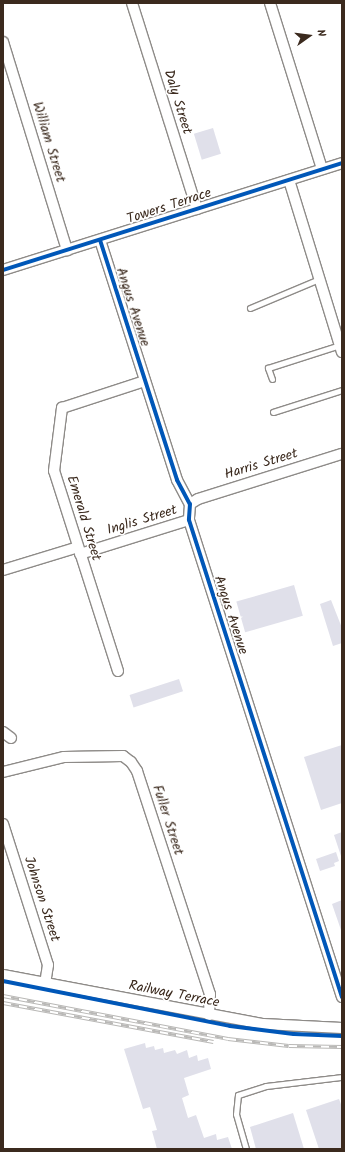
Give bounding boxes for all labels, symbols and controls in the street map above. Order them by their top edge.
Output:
north arrow [289,16,329,56]
text: N [311,28,330,39]
street label: Daly Street [160,68,196,136]
street label: William Street [29,100,69,184]
street label: Towers Terrace [125,184,213,228]
street label: Angus Avenue [112,265,154,349]
street label: Harris Street [222,445,300,483]
street label: Emerald Street [63,473,105,563]
street label: Inglis Street [105,501,179,539]
street label: Angus Avenue [210,573,252,657]
street label: Fuller Street [149,783,187,857]
street label: Johnson Street [20,854,64,944]
street label: Railway Terrace [127,977,221,1011]

